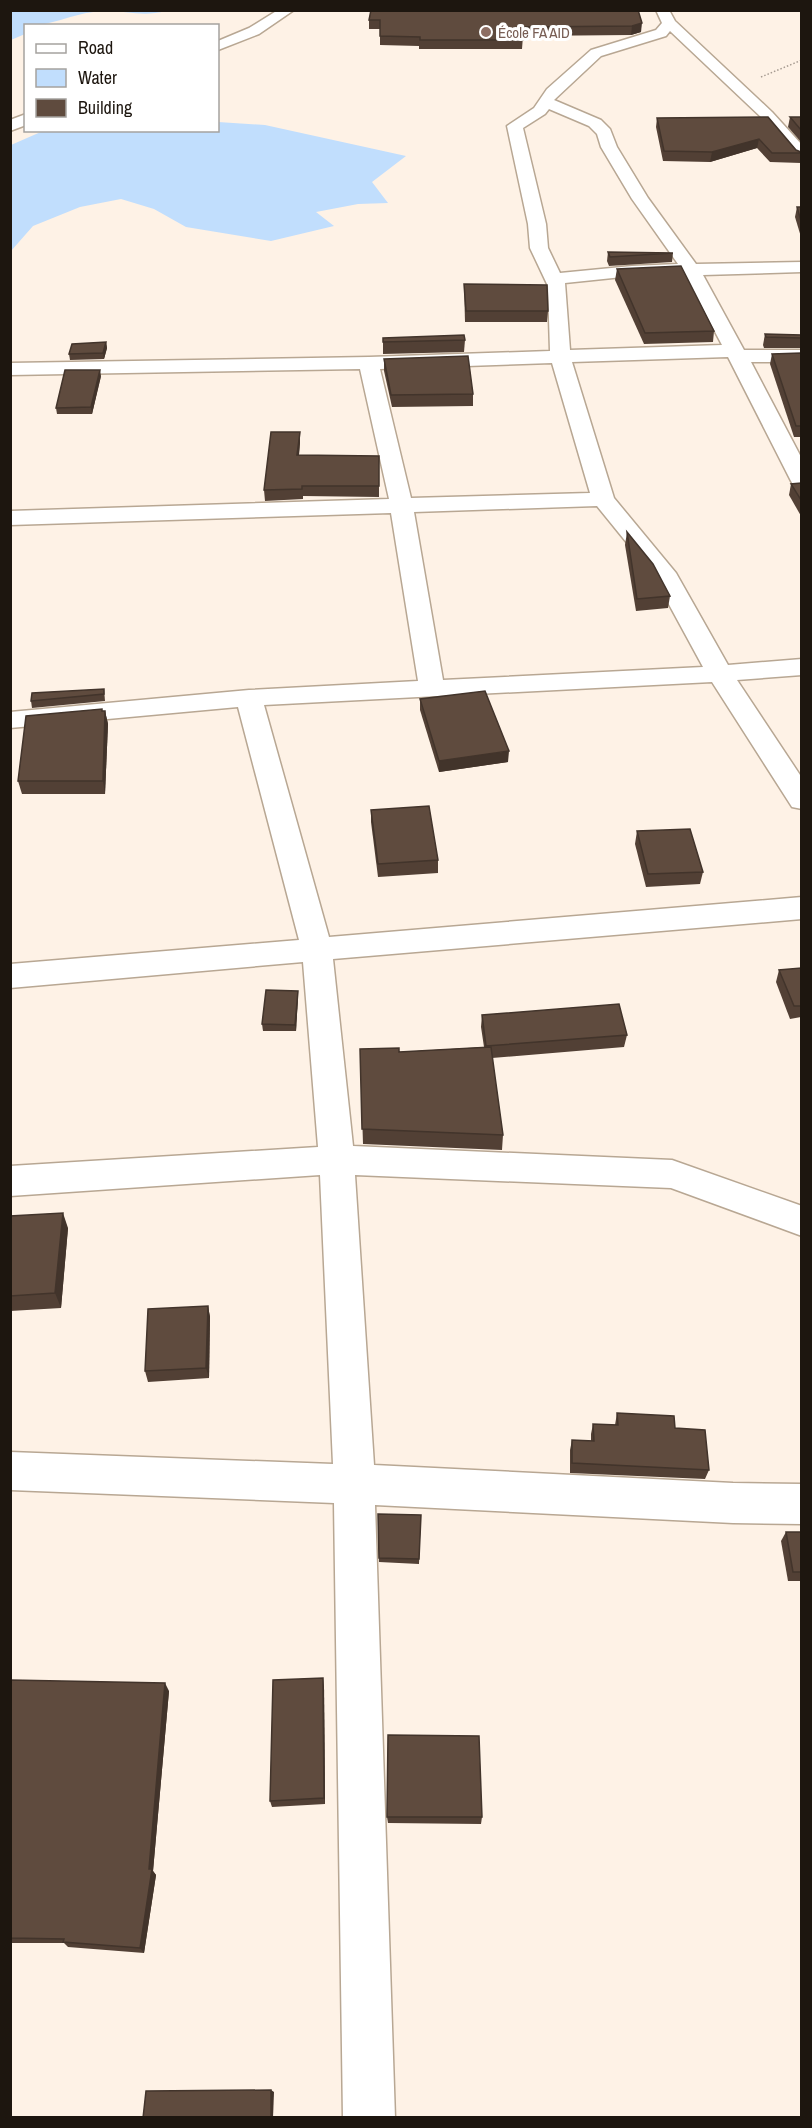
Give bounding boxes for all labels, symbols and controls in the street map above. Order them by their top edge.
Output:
place label: École FA AID [498,22,570,43]
legend [24,24,219,132]
marker: École FA AID [479,25,493,39]
text: Road [78,35,113,60]
text: Water [78,65,117,90]
text: Building [78,95,133,120]

